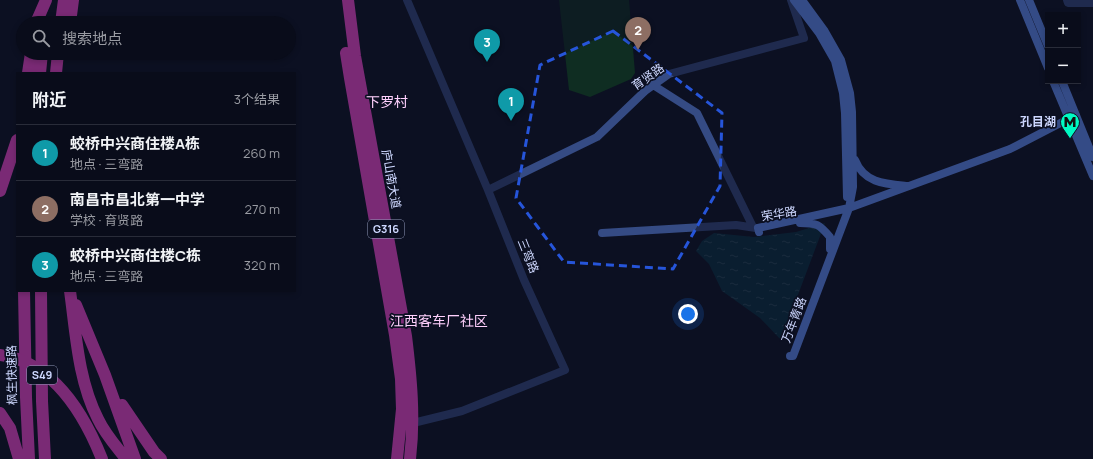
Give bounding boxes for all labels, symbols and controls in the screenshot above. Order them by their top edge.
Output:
map controls [1045,12,1081,84]
button: + [1045,12,1081,48]
search box [16,16,296,60]
pin: 2 [625,17,651,50]
icon: search [30,27,52,49]
text: 搜索地点 [62,28,122,49]
pin: 3 [474,29,500,62]
button: − [1045,48,1081,84]
street label: 育贤路 [628,59,667,94]
text: 附近 [32,88,66,111]
pin: 1 [498,88,524,121]
text: 3个结果 [234,90,280,108]
district label: 下罗村 [366,92,408,111]
metro station icon: 孔目湖 [1059,111,1081,139]
place label: 孔目湖 [1020,113,1056,130]
text: 蛟桥中兴商住楼A栋 [70,133,200,154]
text: 1 [42,144,48,162]
text: 260 m [243,144,280,162]
street label: 庐山南大道 [378,148,405,210]
text: 地点 · 三弯路 [70,155,143,173]
text: 南昌市昌北第一中学 [70,189,205,210]
text: 2 [41,200,49,218]
text: 270 m [245,200,280,218]
street label: 荣华路 [760,202,798,225]
text: 学校 · 育贤路 [70,211,143,229]
road number: G316 [368,220,404,238]
street label: 三弯路 [514,236,543,276]
text: 蛟桥中兴商住楼C栋 [70,245,201,266]
text: 3 [41,256,49,274]
text: 320 m [244,256,280,274]
text: 地点 · 三弯路 [70,267,143,285]
street label: 万年青路 [777,294,810,345]
your location [678,304,698,324]
district label: 江西客车厂社区 [390,311,488,330]
street label: 枫生快速路 [2,345,21,405]
road number: S49 [27,366,57,384]

